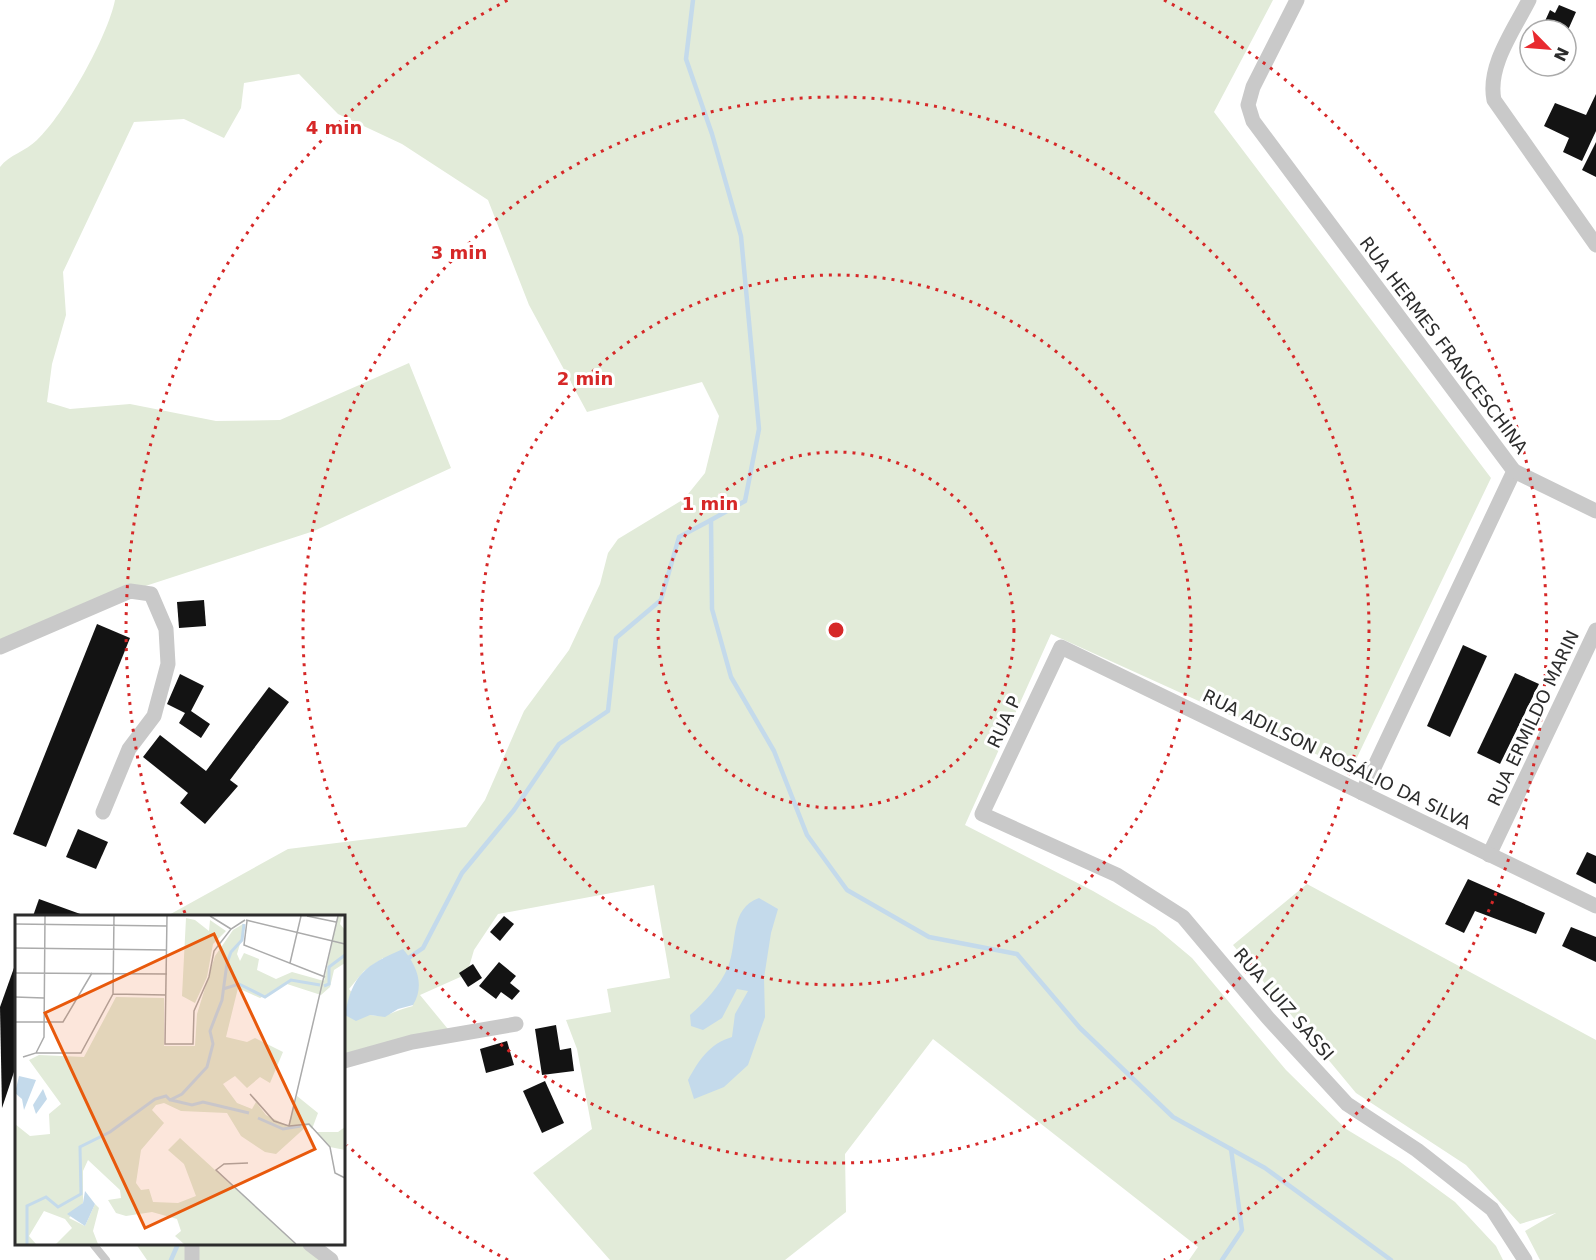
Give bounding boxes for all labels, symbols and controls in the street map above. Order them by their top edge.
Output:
north arrow [1518,18,1578,78]
text: N [1550,44,1573,64]
text: 4 min [306,117,362,138]
street label: RUA HERMES FRANCESCHINA [1356,233,1533,458]
text: 3 min [431,242,487,263]
text: 2 min [557,368,613,389]
text: 1 min [682,493,738,514]
centre of rings [826,620,846,640]
street label: RUA ERMILDO MARIN [1483,627,1583,809]
street label: RUA ADILSON ROSÁLIO DA SILVA [1199,685,1475,834]
street label: RUA P [983,693,1025,751]
inset map [15,915,345,1245]
street label: RUA LUIZ SASSI [1230,944,1338,1064]

